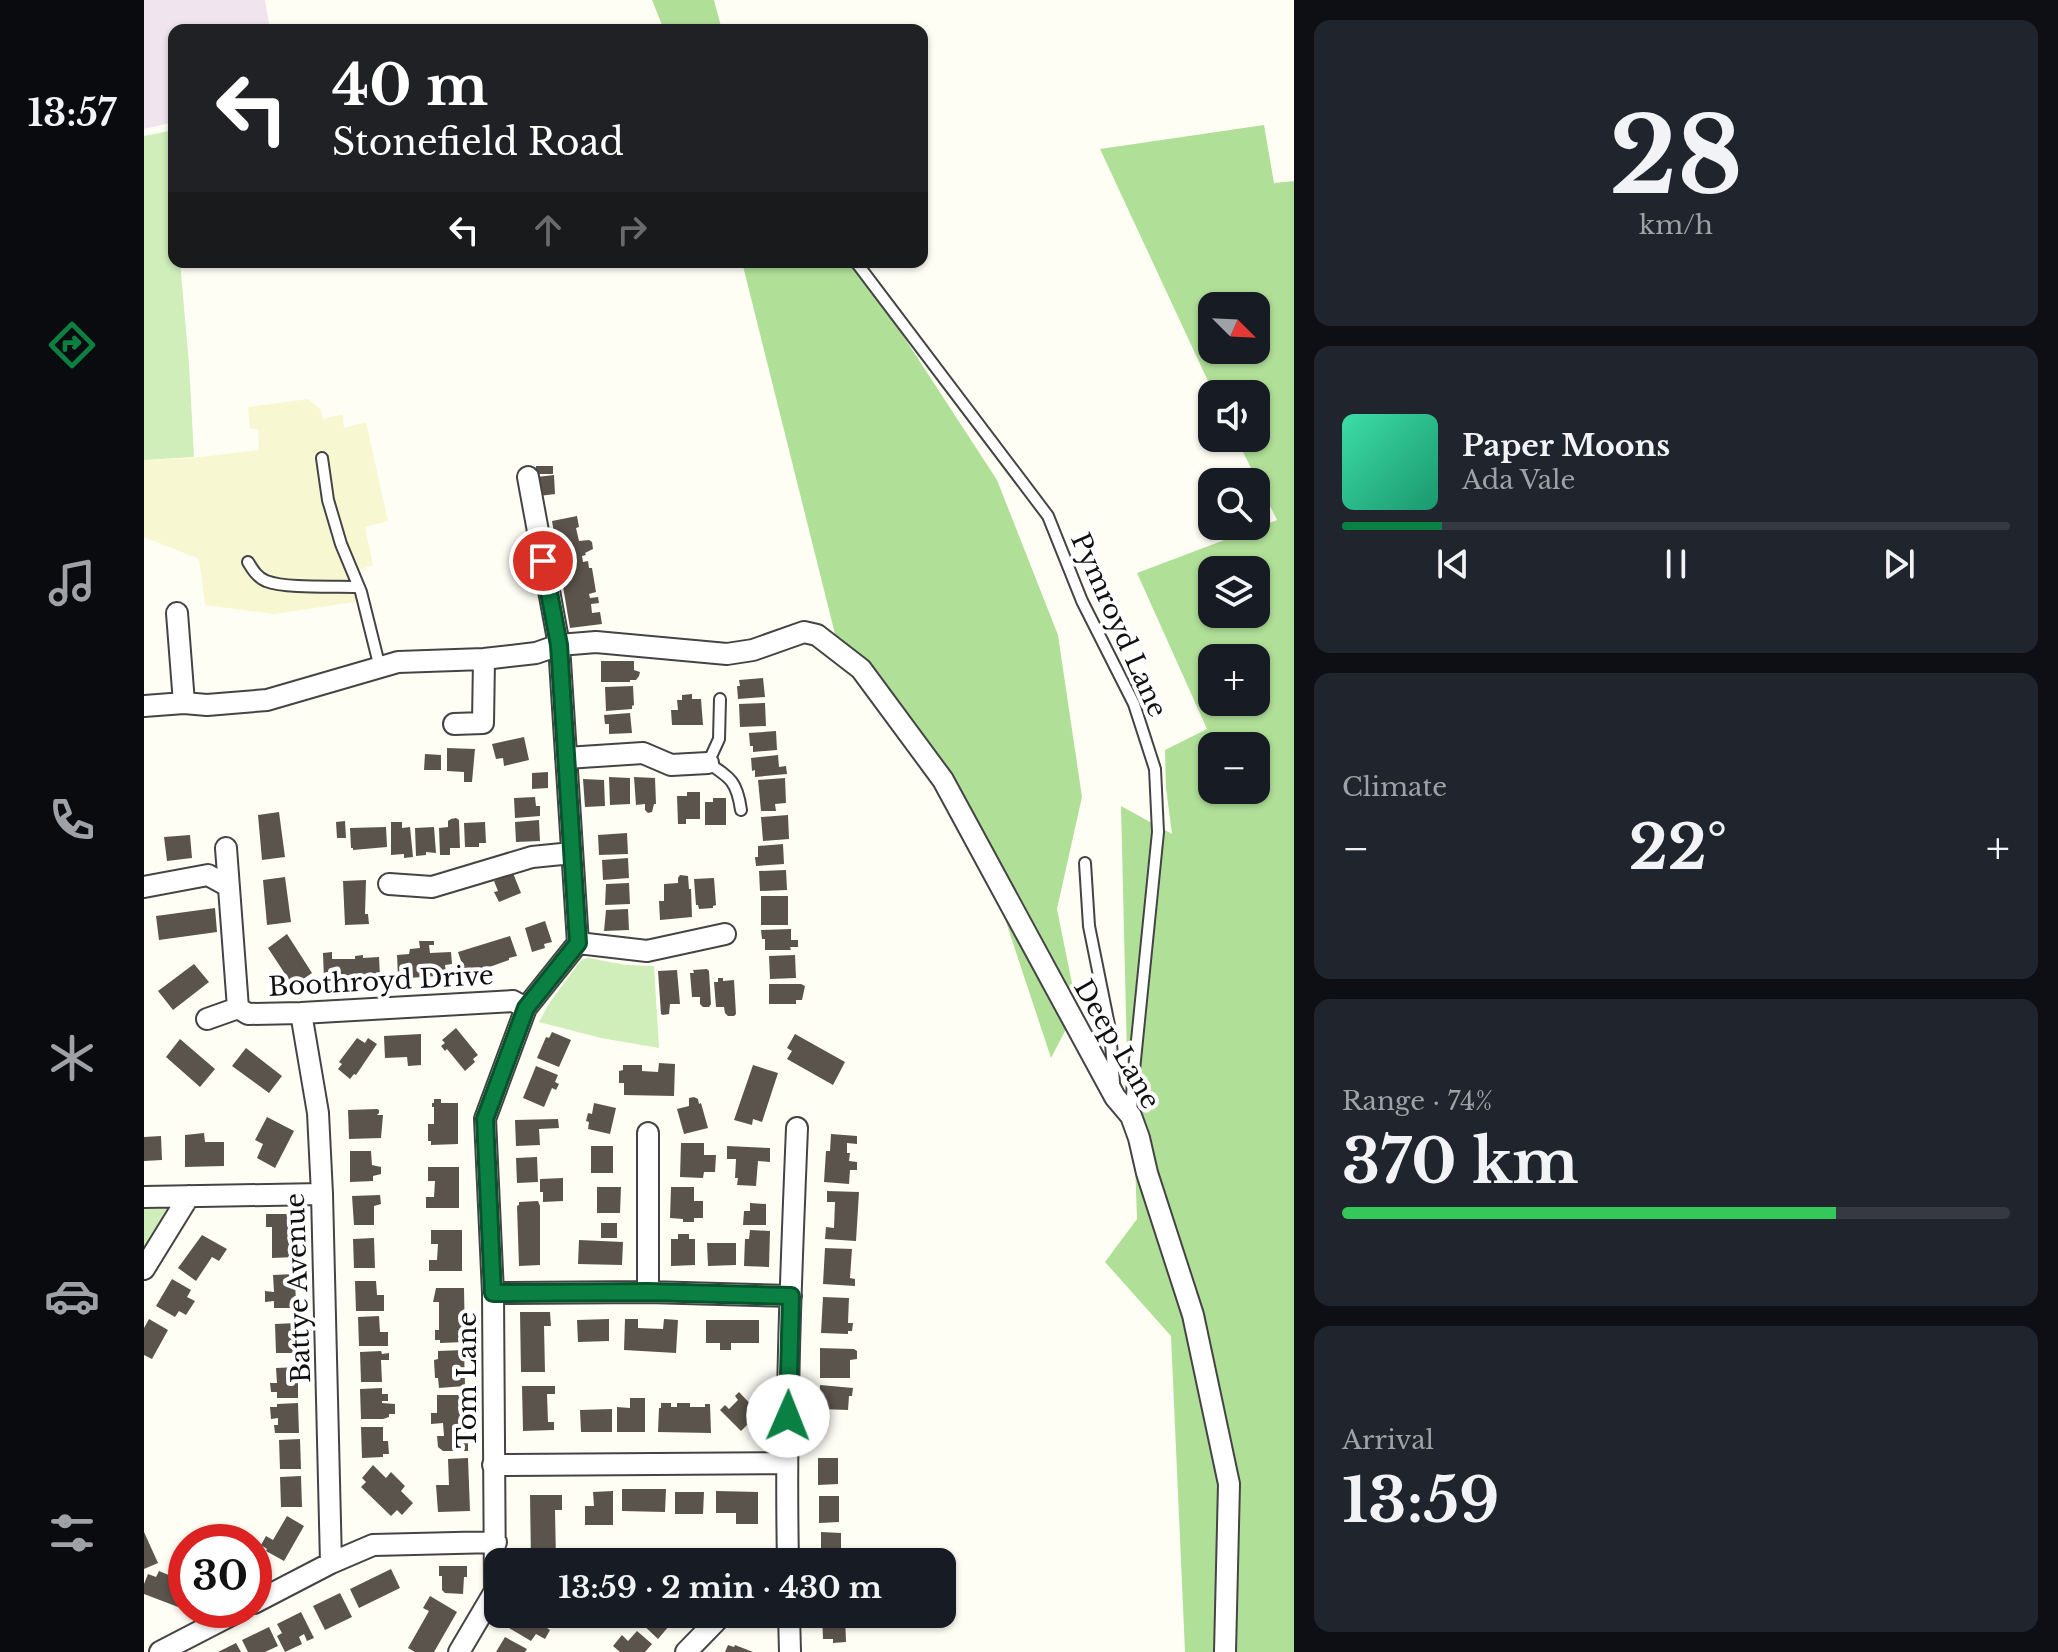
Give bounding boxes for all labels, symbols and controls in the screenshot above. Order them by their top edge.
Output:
text: 40 m [332,51,488,120]
icon: left [200,56,304,160]
text: 13:57 [28,91,116,136]
text: 28 [1609,92,1743,221]
text: Stonefield Road [332,120,624,165]
icon: left [442,208,486,252]
icon: ahead [526,208,570,252]
icon: right [610,208,654,252]
text: km/h [1639,209,1713,241]
north arrow [1198,292,1270,364]
map controls [1198,292,1270,804]
icon: directions [44,317,100,373]
button: sound [1198,380,1270,452]
text: Paper Moons [1462,427,1670,464]
text: Ada Vale [1462,464,1575,496]
button: search [1198,468,1270,540]
pin [509,527,577,595]
street label: Pymroyd Lane [1064,528,1174,722]
icon: arrive [521,539,565,583]
icon: previous [1431,542,1475,586]
icon: pause [1654,542,1698,586]
icon: next [1877,542,1921,586]
icon: music [44,555,100,611]
button: layers [1198,556,1270,628]
button: + [1198,644,1270,716]
button: − [1198,732,1270,804]
text: Climate [1342,771,1447,803]
icon: phone [44,792,100,848]
text: 22° [1629,811,1727,885]
text: − [1342,821,1370,876]
text: + [1986,821,2010,876]
street label: Boothroyd Drive [267,959,495,1003]
street label: Deep Lane [1067,974,1167,1114]
icon: climate [44,1030,100,1086]
text: Range · 74% [1342,1085,1493,1117]
text: 370 km [1342,1125,1579,1199]
street label: Battye Avenue [279,1192,317,1384]
icon: car [44,1268,100,1324]
street label: Tom Lane [451,1312,483,1448]
position arrow [746,1374,830,1458]
text: Arrival [1342,1424,1434,1456]
text: 13:59 [1342,1464,1500,1538]
icon: filters [44,1505,100,1561]
speed limit sign: 30 [168,1524,272,1628]
text: 13:59 · 2 min · 430 m [558,1569,882,1606]

